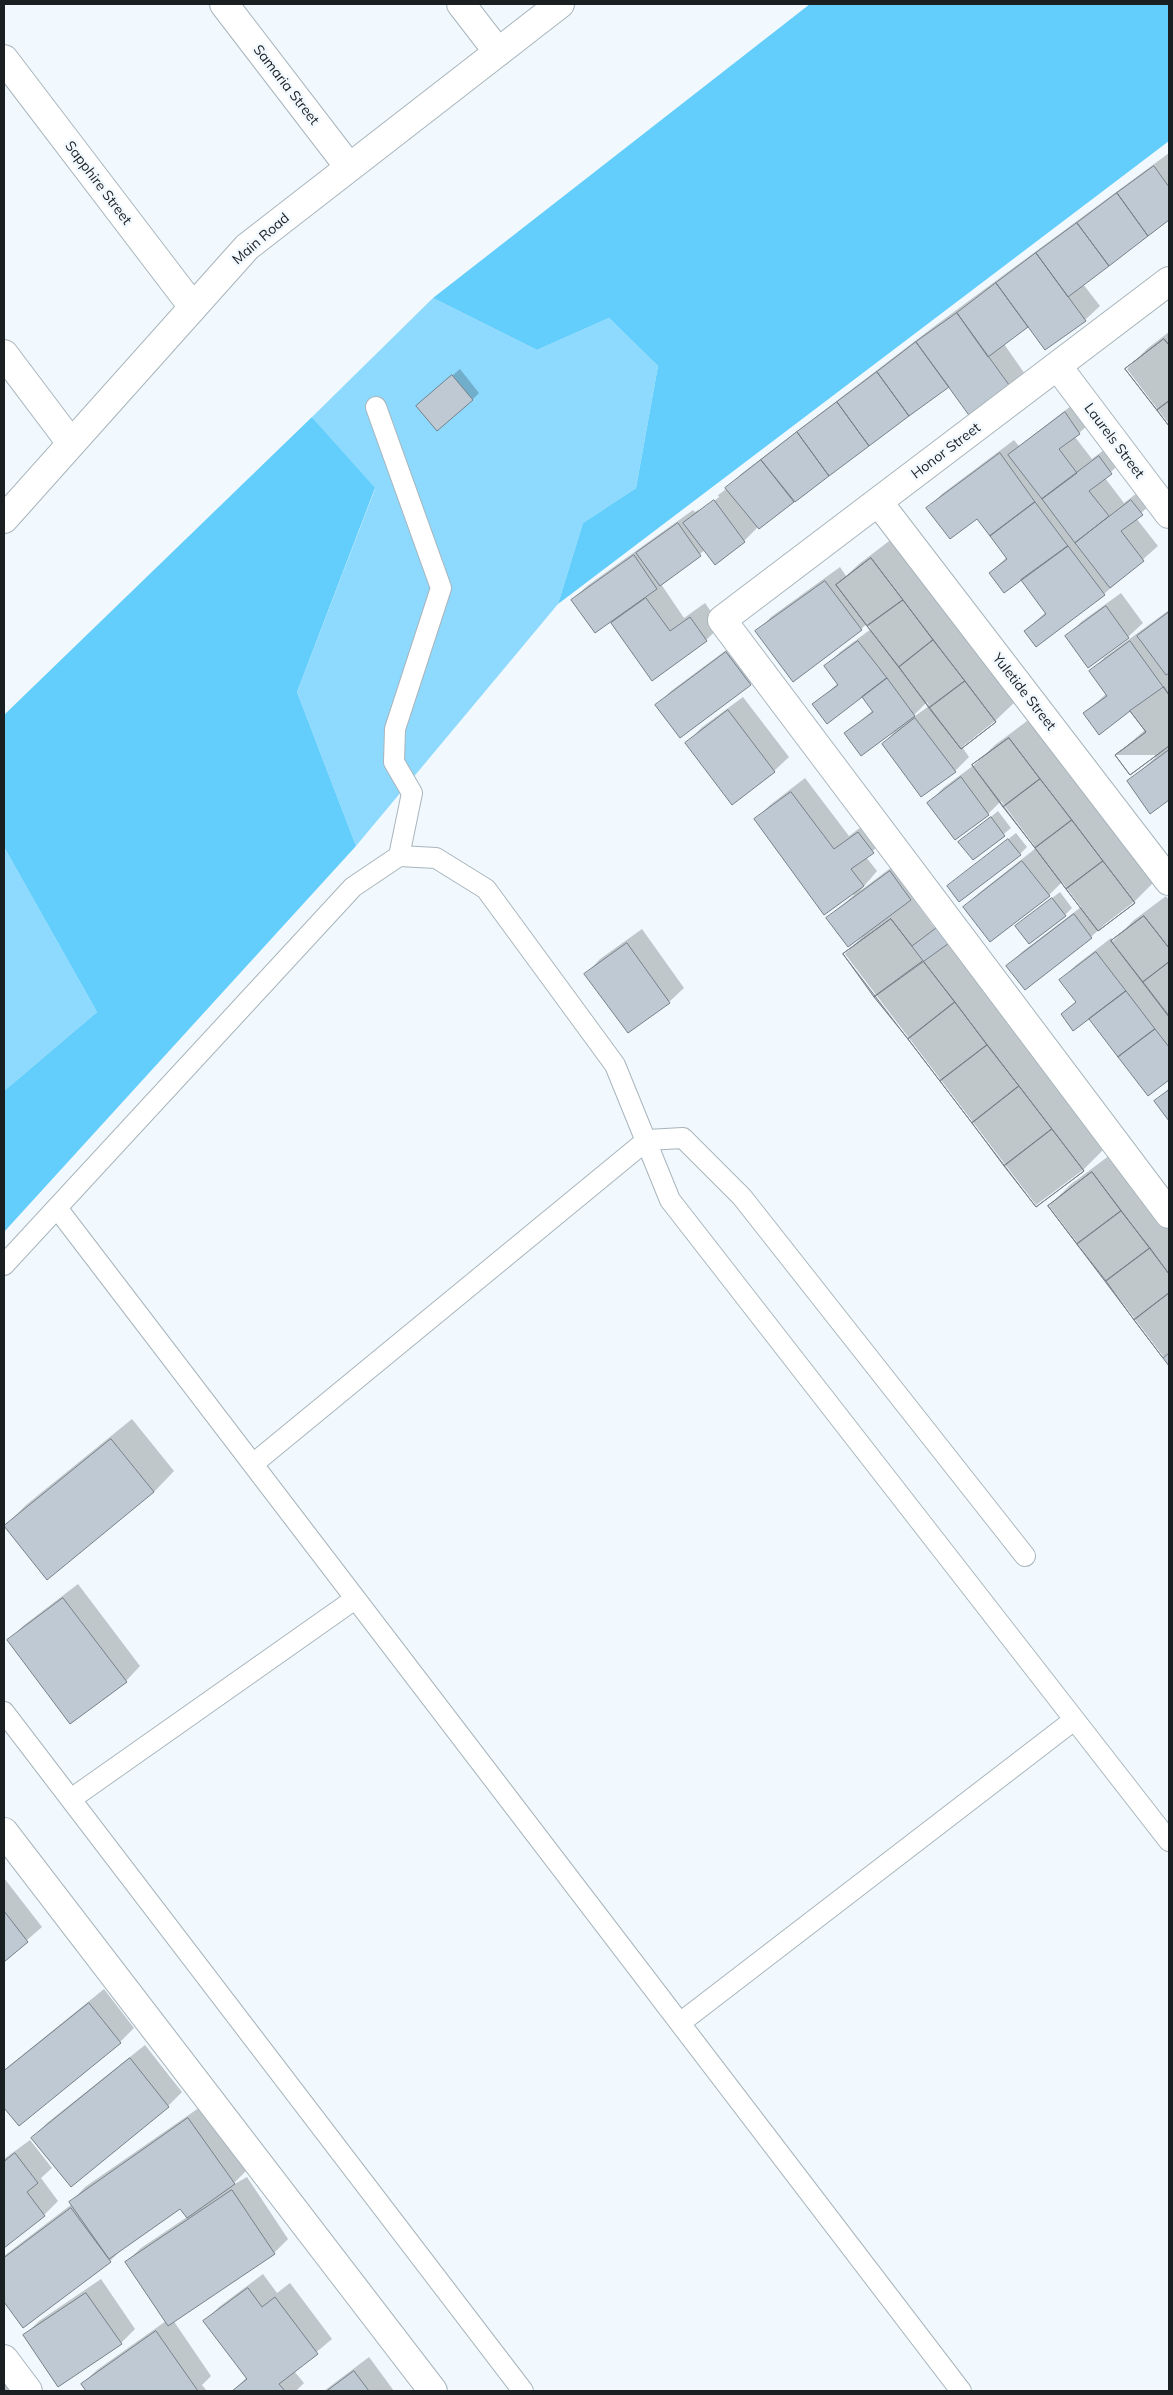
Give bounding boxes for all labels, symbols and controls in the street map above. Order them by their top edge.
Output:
street label: Samaria Street [250,42,322,128]
street label: Sapphire Street [61,138,135,228]
street label: Main Road [229,210,293,268]
street label: Laurels Street [1080,400,1148,482]
street label: Honor Street [908,420,984,482]
street label: Yuletide Street [989,650,1059,734]

